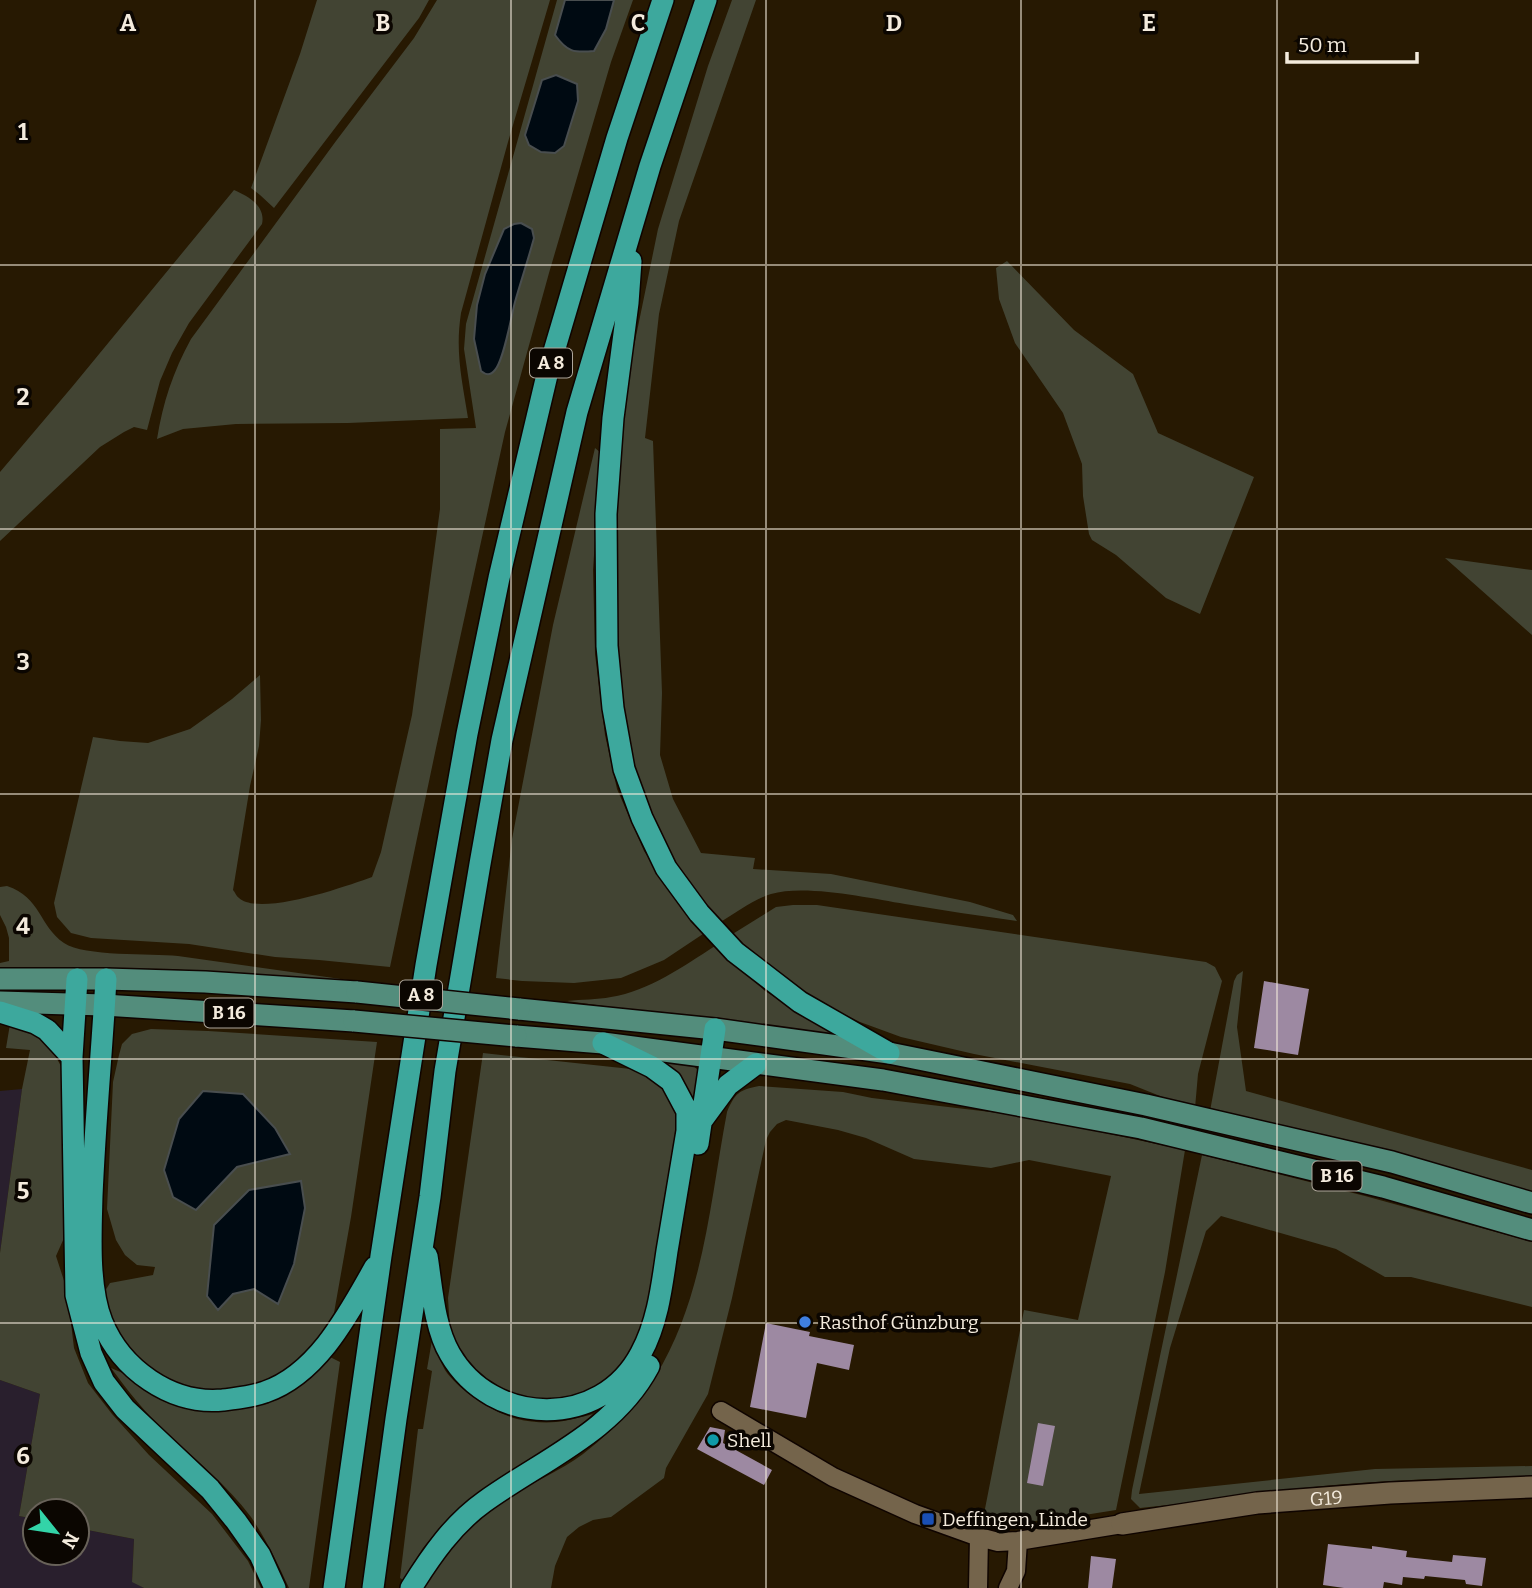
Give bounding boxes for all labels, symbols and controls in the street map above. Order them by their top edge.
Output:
text: A [120,9,137,37]
text: B [376,9,390,37]
text: C [631,9,645,37]
text: D [886,9,902,37]
text: E [1142,9,1156,37]
scale bar [1287,21,1416,65]
text: 50 m [1298,32,1347,58]
text: 1 [18,118,28,146]
road number: A 8 [530,348,572,377]
text: 2 [17,383,30,411]
text: 3 [16,648,30,676]
text: 4 [16,912,30,940]
road number: A 8 [400,980,442,1010]
road number: B 16 [204,998,254,1028]
road number: B 16 [1312,1162,1362,1190]
text: 5 [17,1177,29,1205]
place label: Rasthof Günzburg [819,1311,979,1334]
marker: Rasthof Günzburg [797,1314,813,1330]
place label: Shell [727,1429,772,1452]
marker: Shell [705,1432,721,1448]
text: 6 [16,1442,30,1470]
street label: G19 [1309,1485,1343,1510]
north arrow [21,1497,91,1567]
place label: Deffingen, Linde [942,1508,1088,1531]
marker: Deffingen, Linde [920,1511,936,1527]
text: N [56,1528,84,1553]

